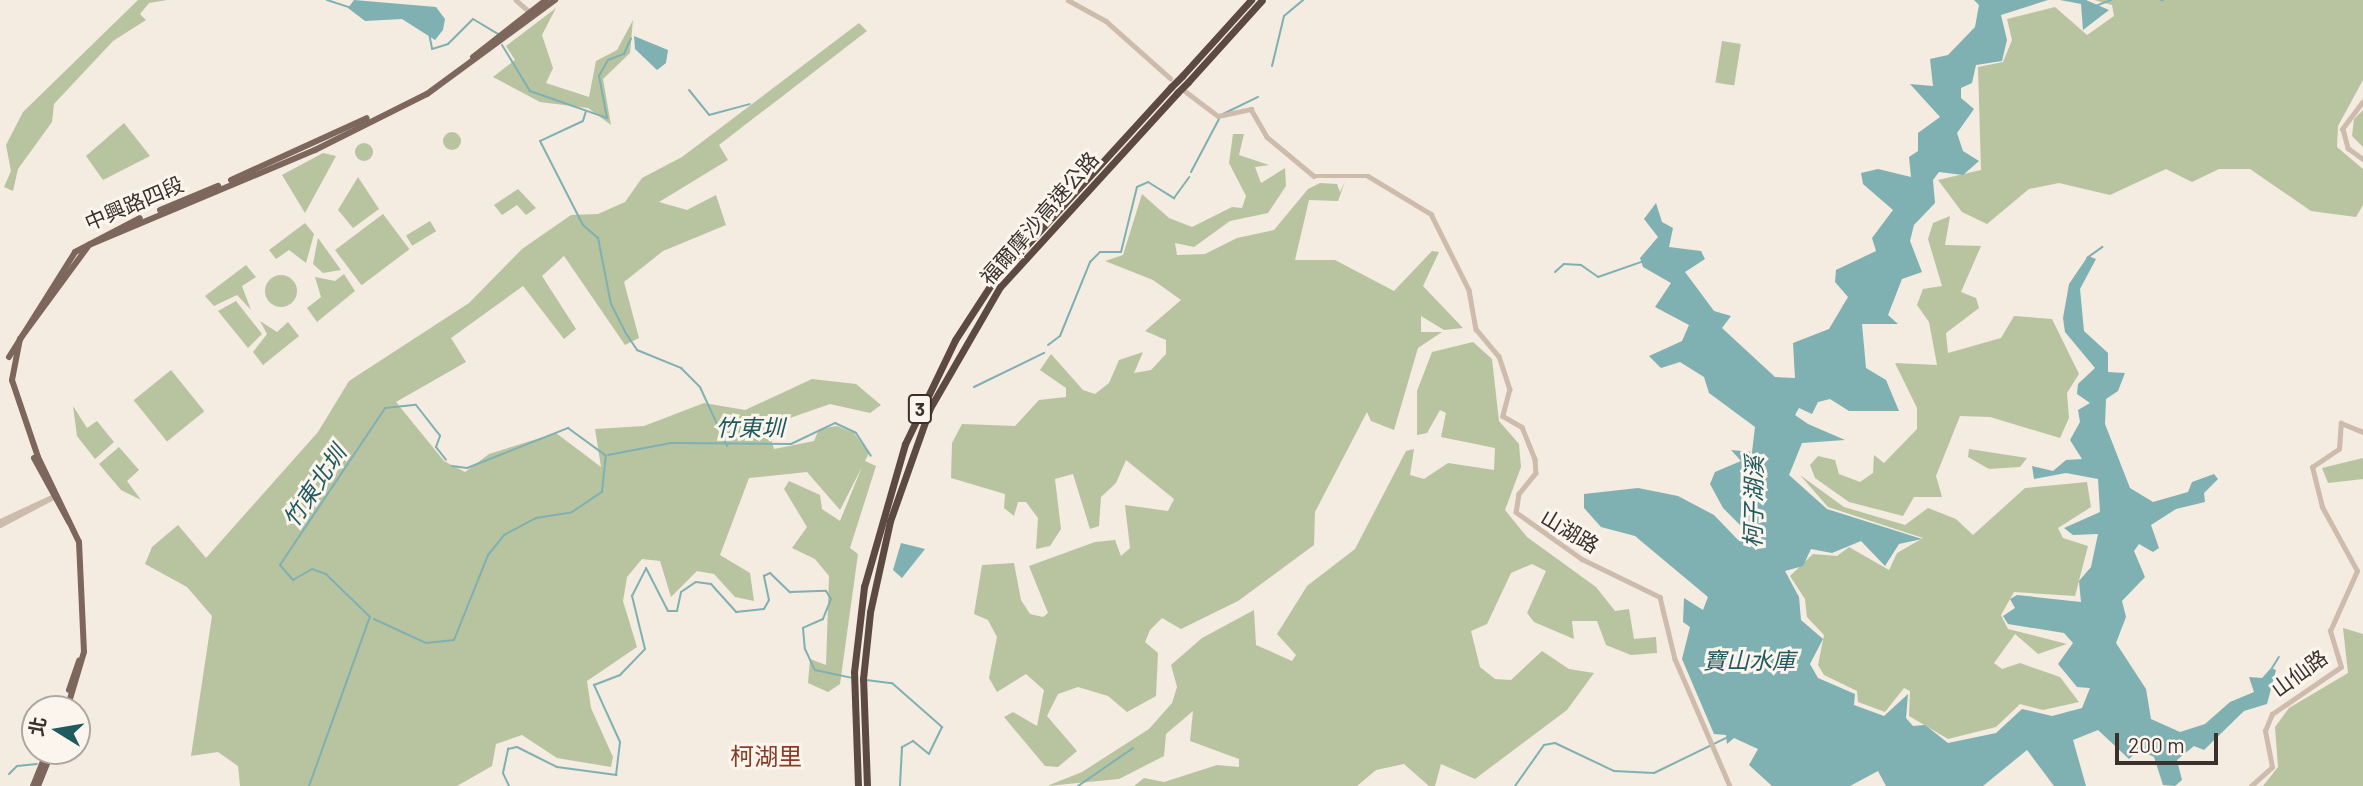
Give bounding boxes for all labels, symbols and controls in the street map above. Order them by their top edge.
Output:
street label: 福爾摩沙高速公路 [974,146,1104,290]
street label: 中興路四段 [81,171,187,235]
road number: 3 [908,394,932,424]
water label: 竹東圳 [716,413,784,441]
water label: 竹東北圳 [277,440,351,532]
water label: 柯子湖溪 [1738,456,1768,548]
street label: 山湖路 [1537,504,1603,558]
street label: 山仙路 [2266,644,2332,702]
water label: 寶山水庫 [1703,646,1795,674]
north arrow [21,695,91,765]
text: 北 [24,715,50,738]
scale bar [2118,720,2221,764]
text: 200 m [2128,732,2185,757]
district label: 柯湖里 [730,742,802,770]

